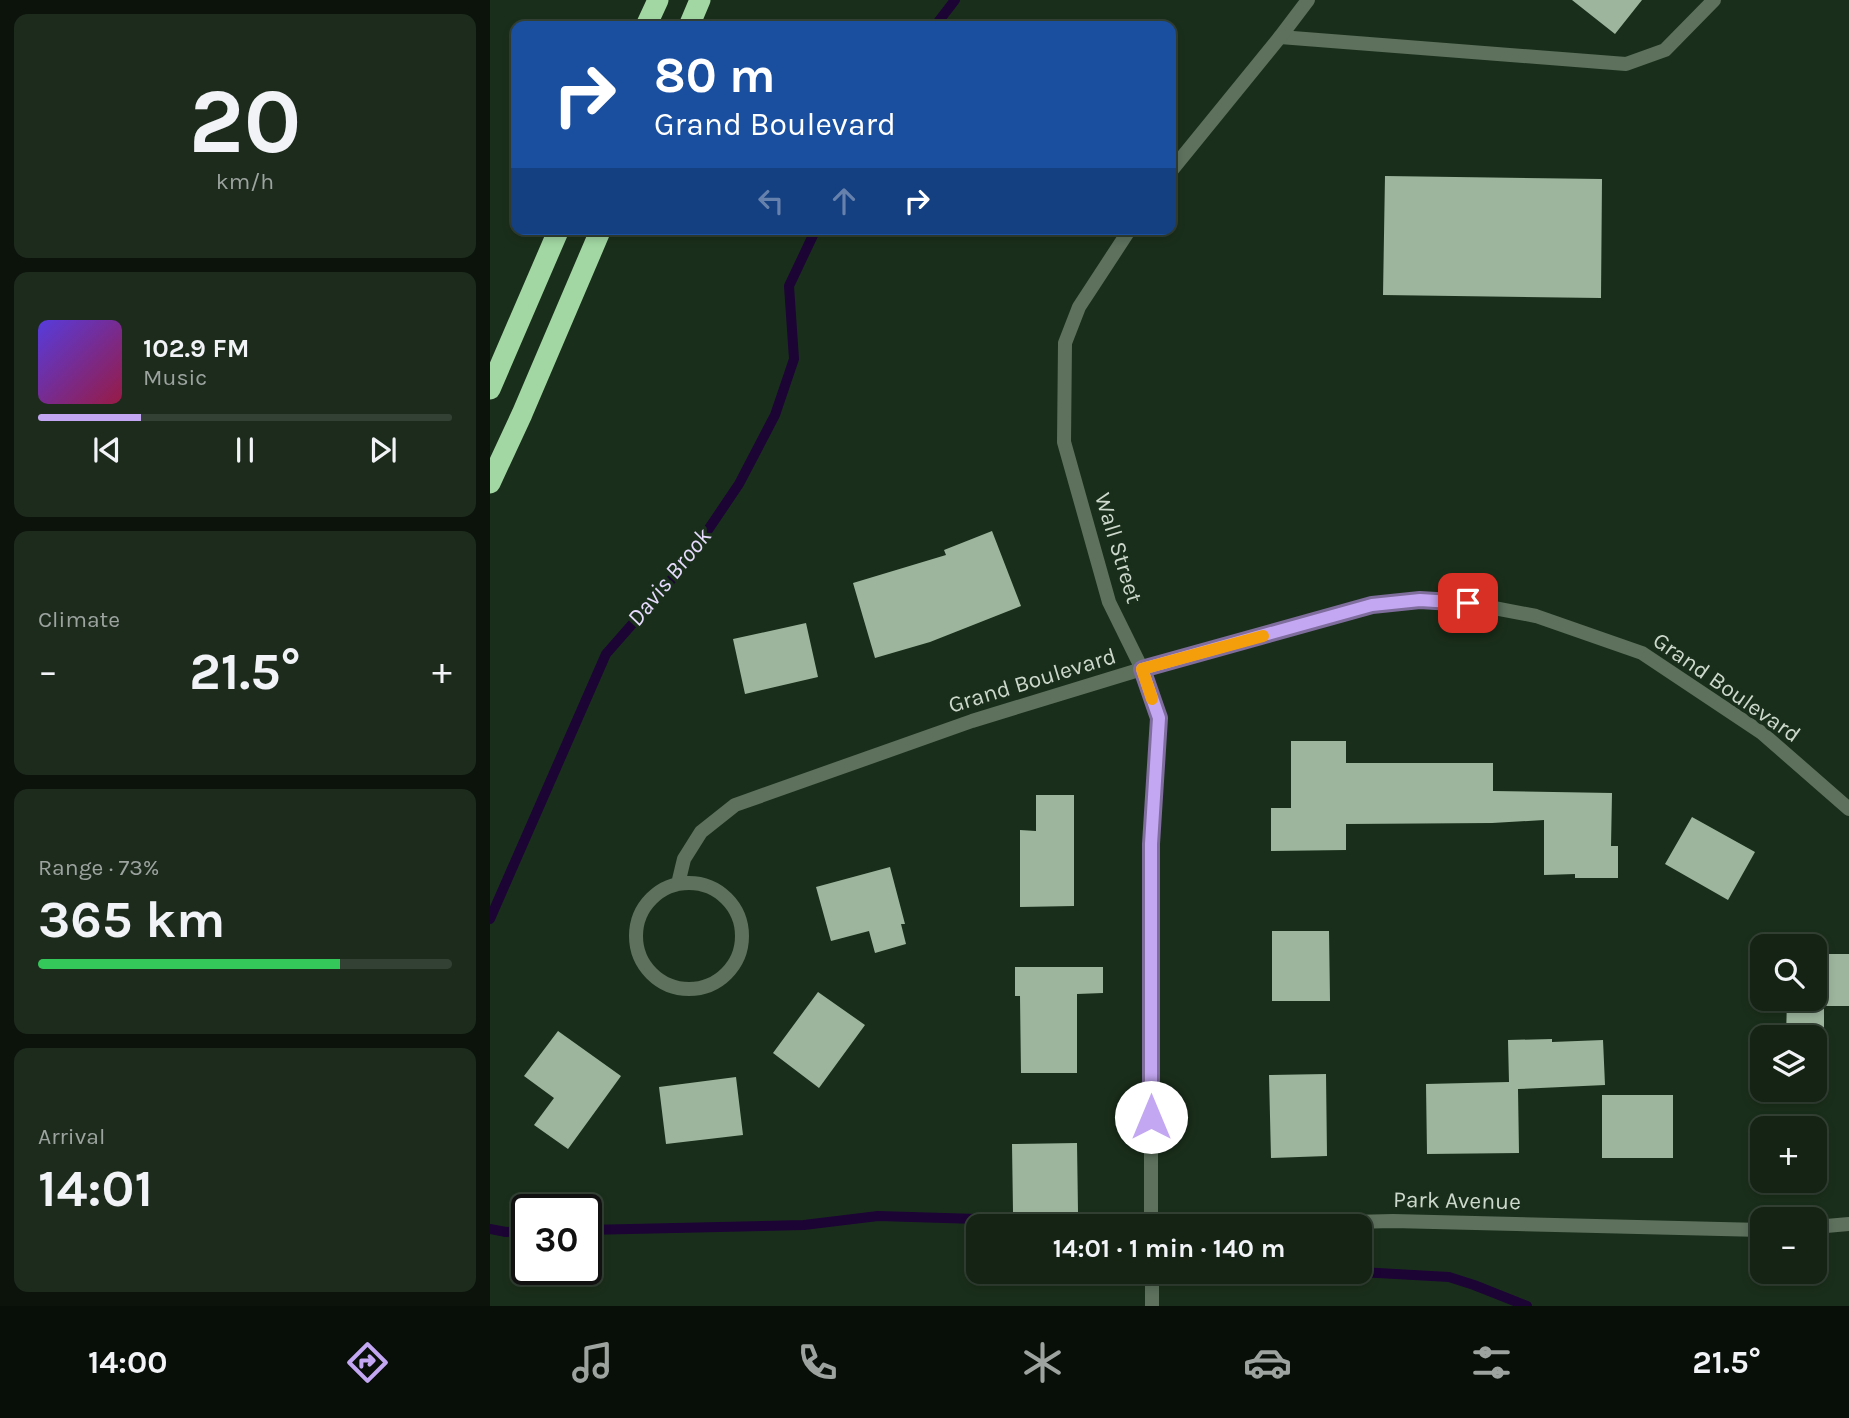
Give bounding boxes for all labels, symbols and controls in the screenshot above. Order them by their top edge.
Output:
text: 80 m [654,47,776,104]
icon: right [539,49,630,140]
text: 20 [189,69,301,175]
text: Grand Boulevard [654,106,896,143]
text: km/h [216,168,274,195]
icon: left [752,182,790,220]
icon: ahead [825,182,863,220]
icon: right [898,182,936,220]
text: 102.9 FM [143,333,249,364]
text: Music [143,364,207,391]
icon: previous [88,431,126,469]
icon: pause [226,431,264,469]
icon: next [364,431,402,469]
street label: Wall Street [1089,490,1148,607]
water label: Davis Brook [621,522,717,632]
pin [1438,573,1498,633]
icon: arrive [1449,584,1487,622]
text: Climate [38,606,120,633]
street label: Grand Boulevard [1648,626,1806,748]
text: 21.5° [189,641,301,702]
street label: Grand Boulevard [945,642,1119,719]
text: − [38,649,58,694]
text: + [432,649,452,694]
text: Range · 73% [38,854,160,881]
text: 365 km [38,889,225,950]
map controls [1750,934,1827,1284]
button: search [1750,934,1827,1011]
button: layers [1750,1025,1827,1102]
position arrow [1114,1080,1188,1154]
button: + [1750,1116,1827,1193]
text: Arrival [38,1123,105,1150]
text: 14:01 [38,1158,153,1219]
street label: Park Avenue [1393,1186,1521,1215]
speed limit sign: 30 [511,1194,602,1285]
button: − [1750,1207,1827,1284]
text: 14:01 · 1 min · 140 m [1053,1233,1285,1264]
icon: directions [343,1338,392,1387]
icon: music [568,1338,617,1387]
icon: phone [793,1338,842,1387]
icon: climate [1018,1338,1067,1387]
icon: car [1243,1338,1292,1387]
icon: filters [1467,1338,1516,1387]
text: 14:00 [88,1344,167,1381]
text: 21.5° [1692,1344,1761,1381]

